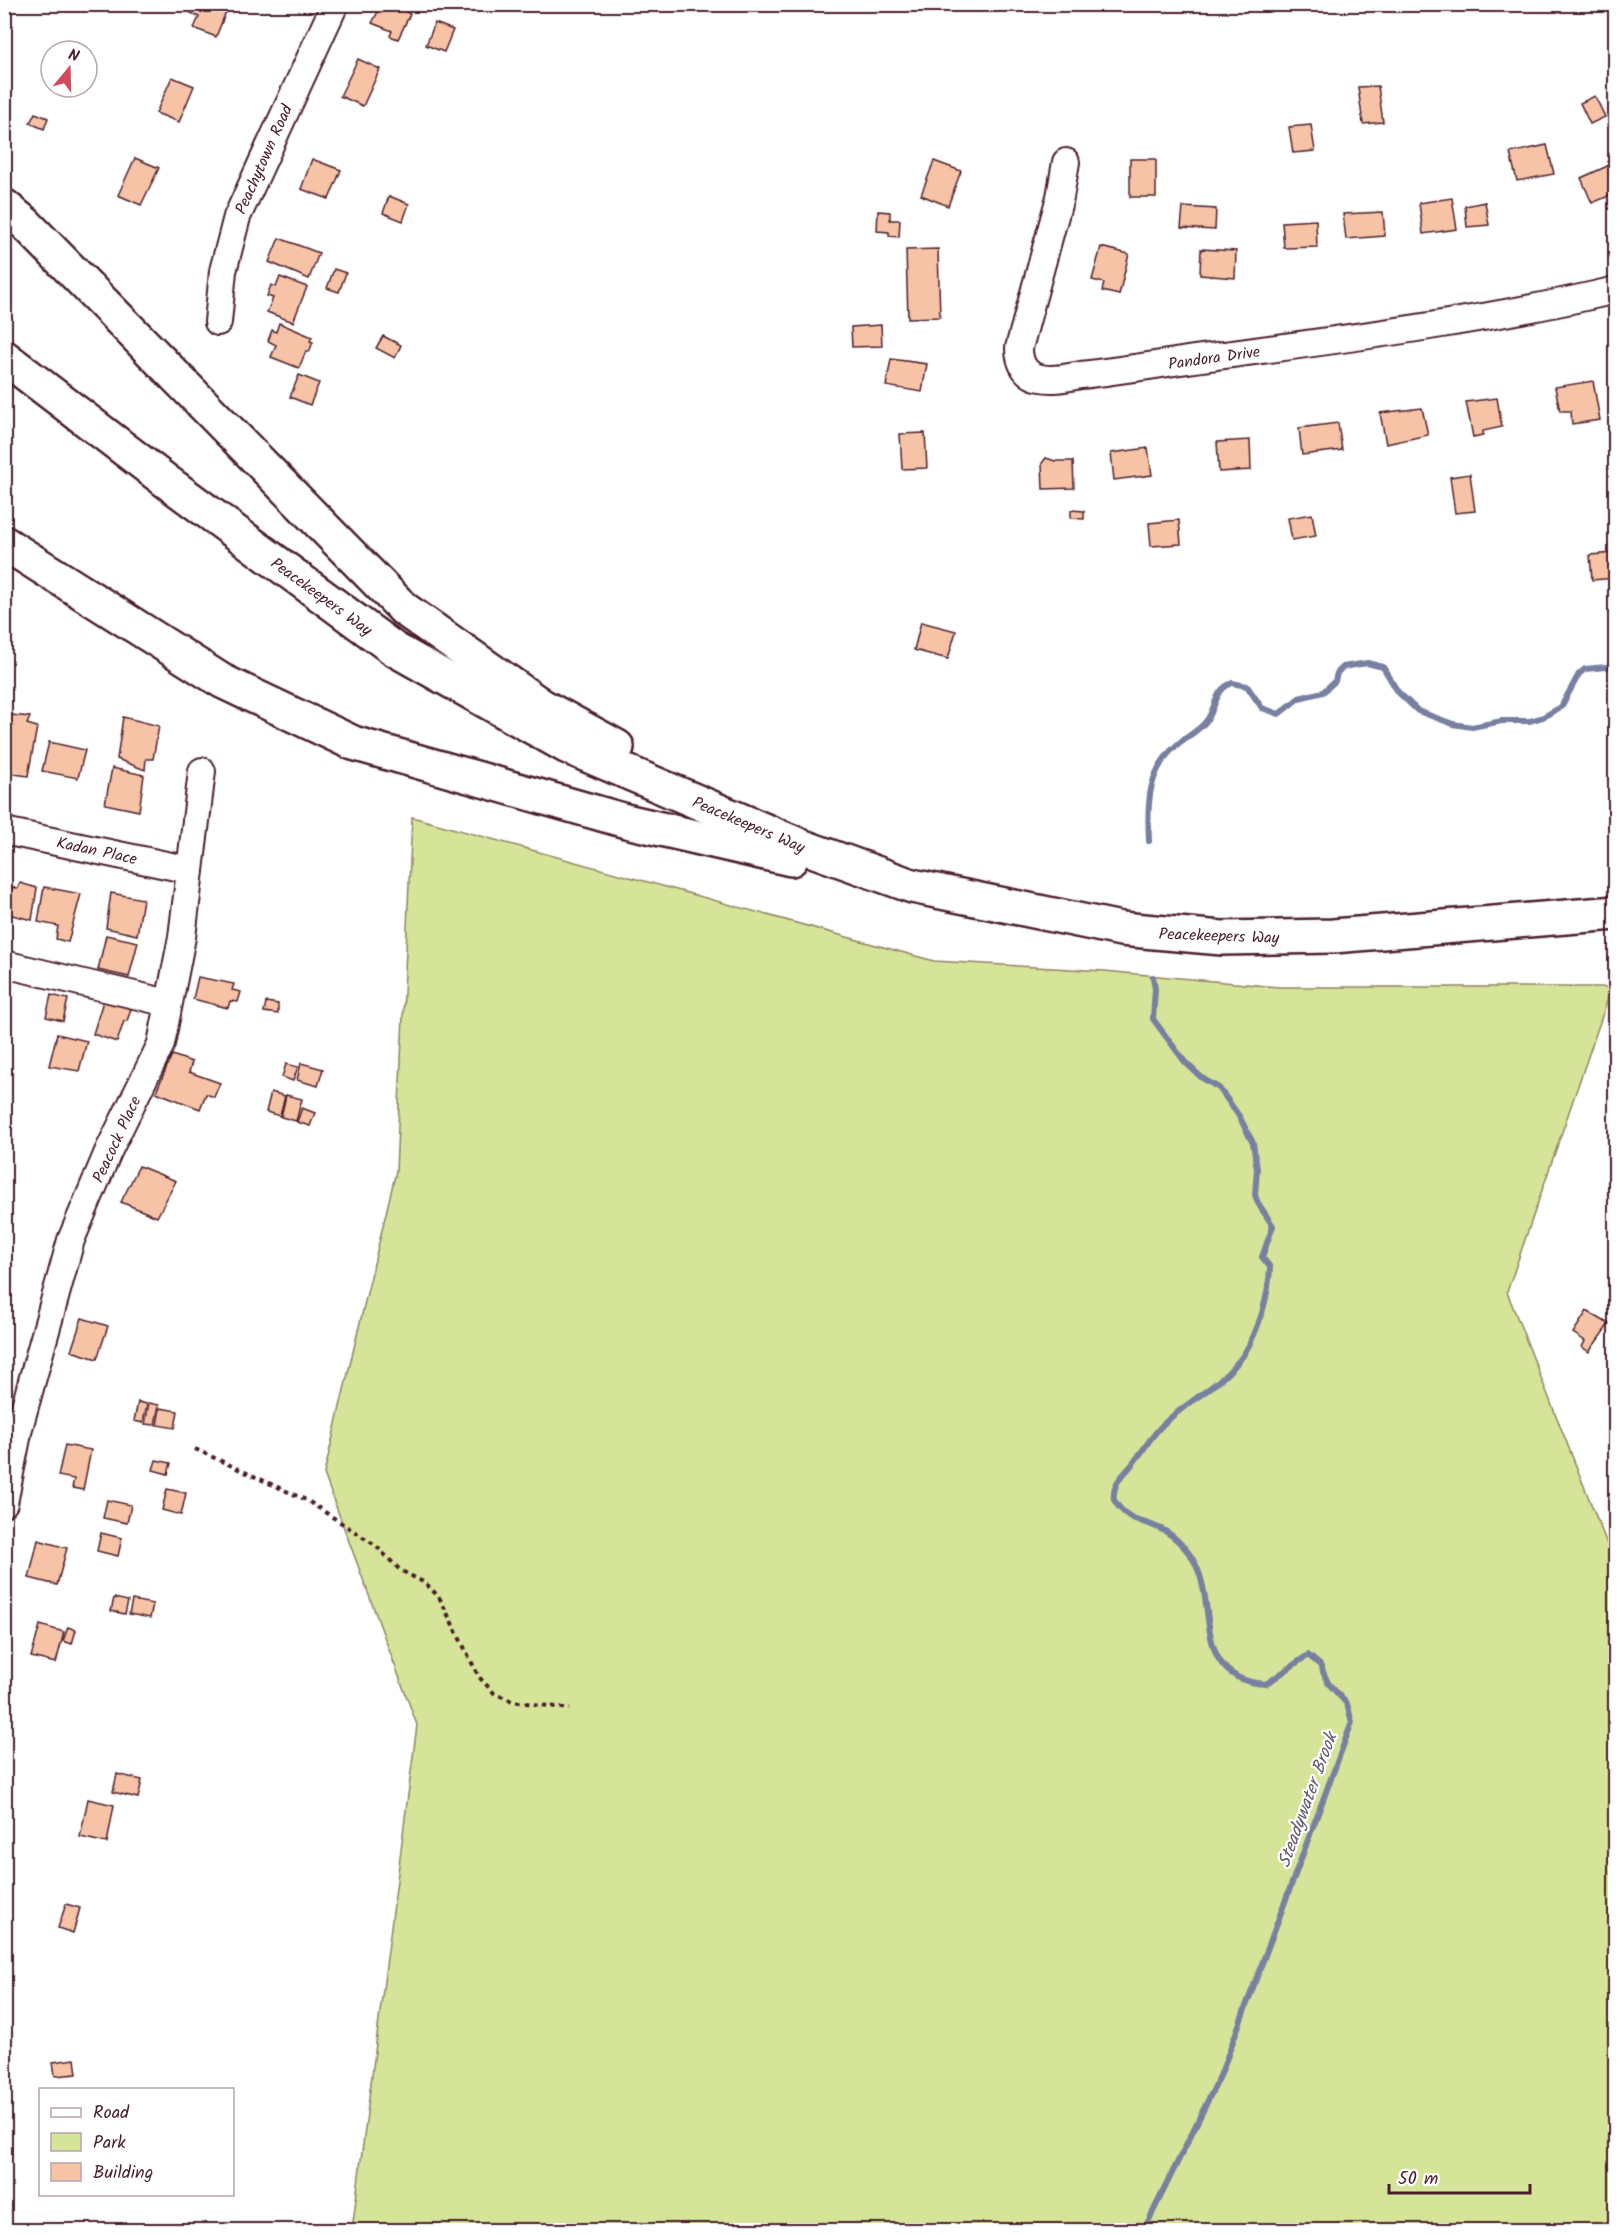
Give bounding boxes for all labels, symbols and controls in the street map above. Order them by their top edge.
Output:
north arrow [39,39,99,99]
text: N [65,43,82,70]
street label: Peachytown Road [229,100,300,219]
street label: Pandora Drive [1167,340,1262,377]
street label: Peacekeepers Way [265,552,378,643]
street label: Peacekeepers Way [688,790,809,861]
street label: Kadan Place [54,831,139,872]
street label: Peacekeepers Way [1158,922,1280,951]
street label: Peacock Place [86,1092,148,1187]
water label: Steadywater Brook [1271,1727,1347,1872]
legend [39,2088,234,2196]
text: Road [93,2099,130,2128]
text: Park [93,2129,126,2158]
scale bar [1389,2157,1530,2195]
text: Building [93,2159,153,2188]
text: 50 m [1398,2165,1438,2194]

